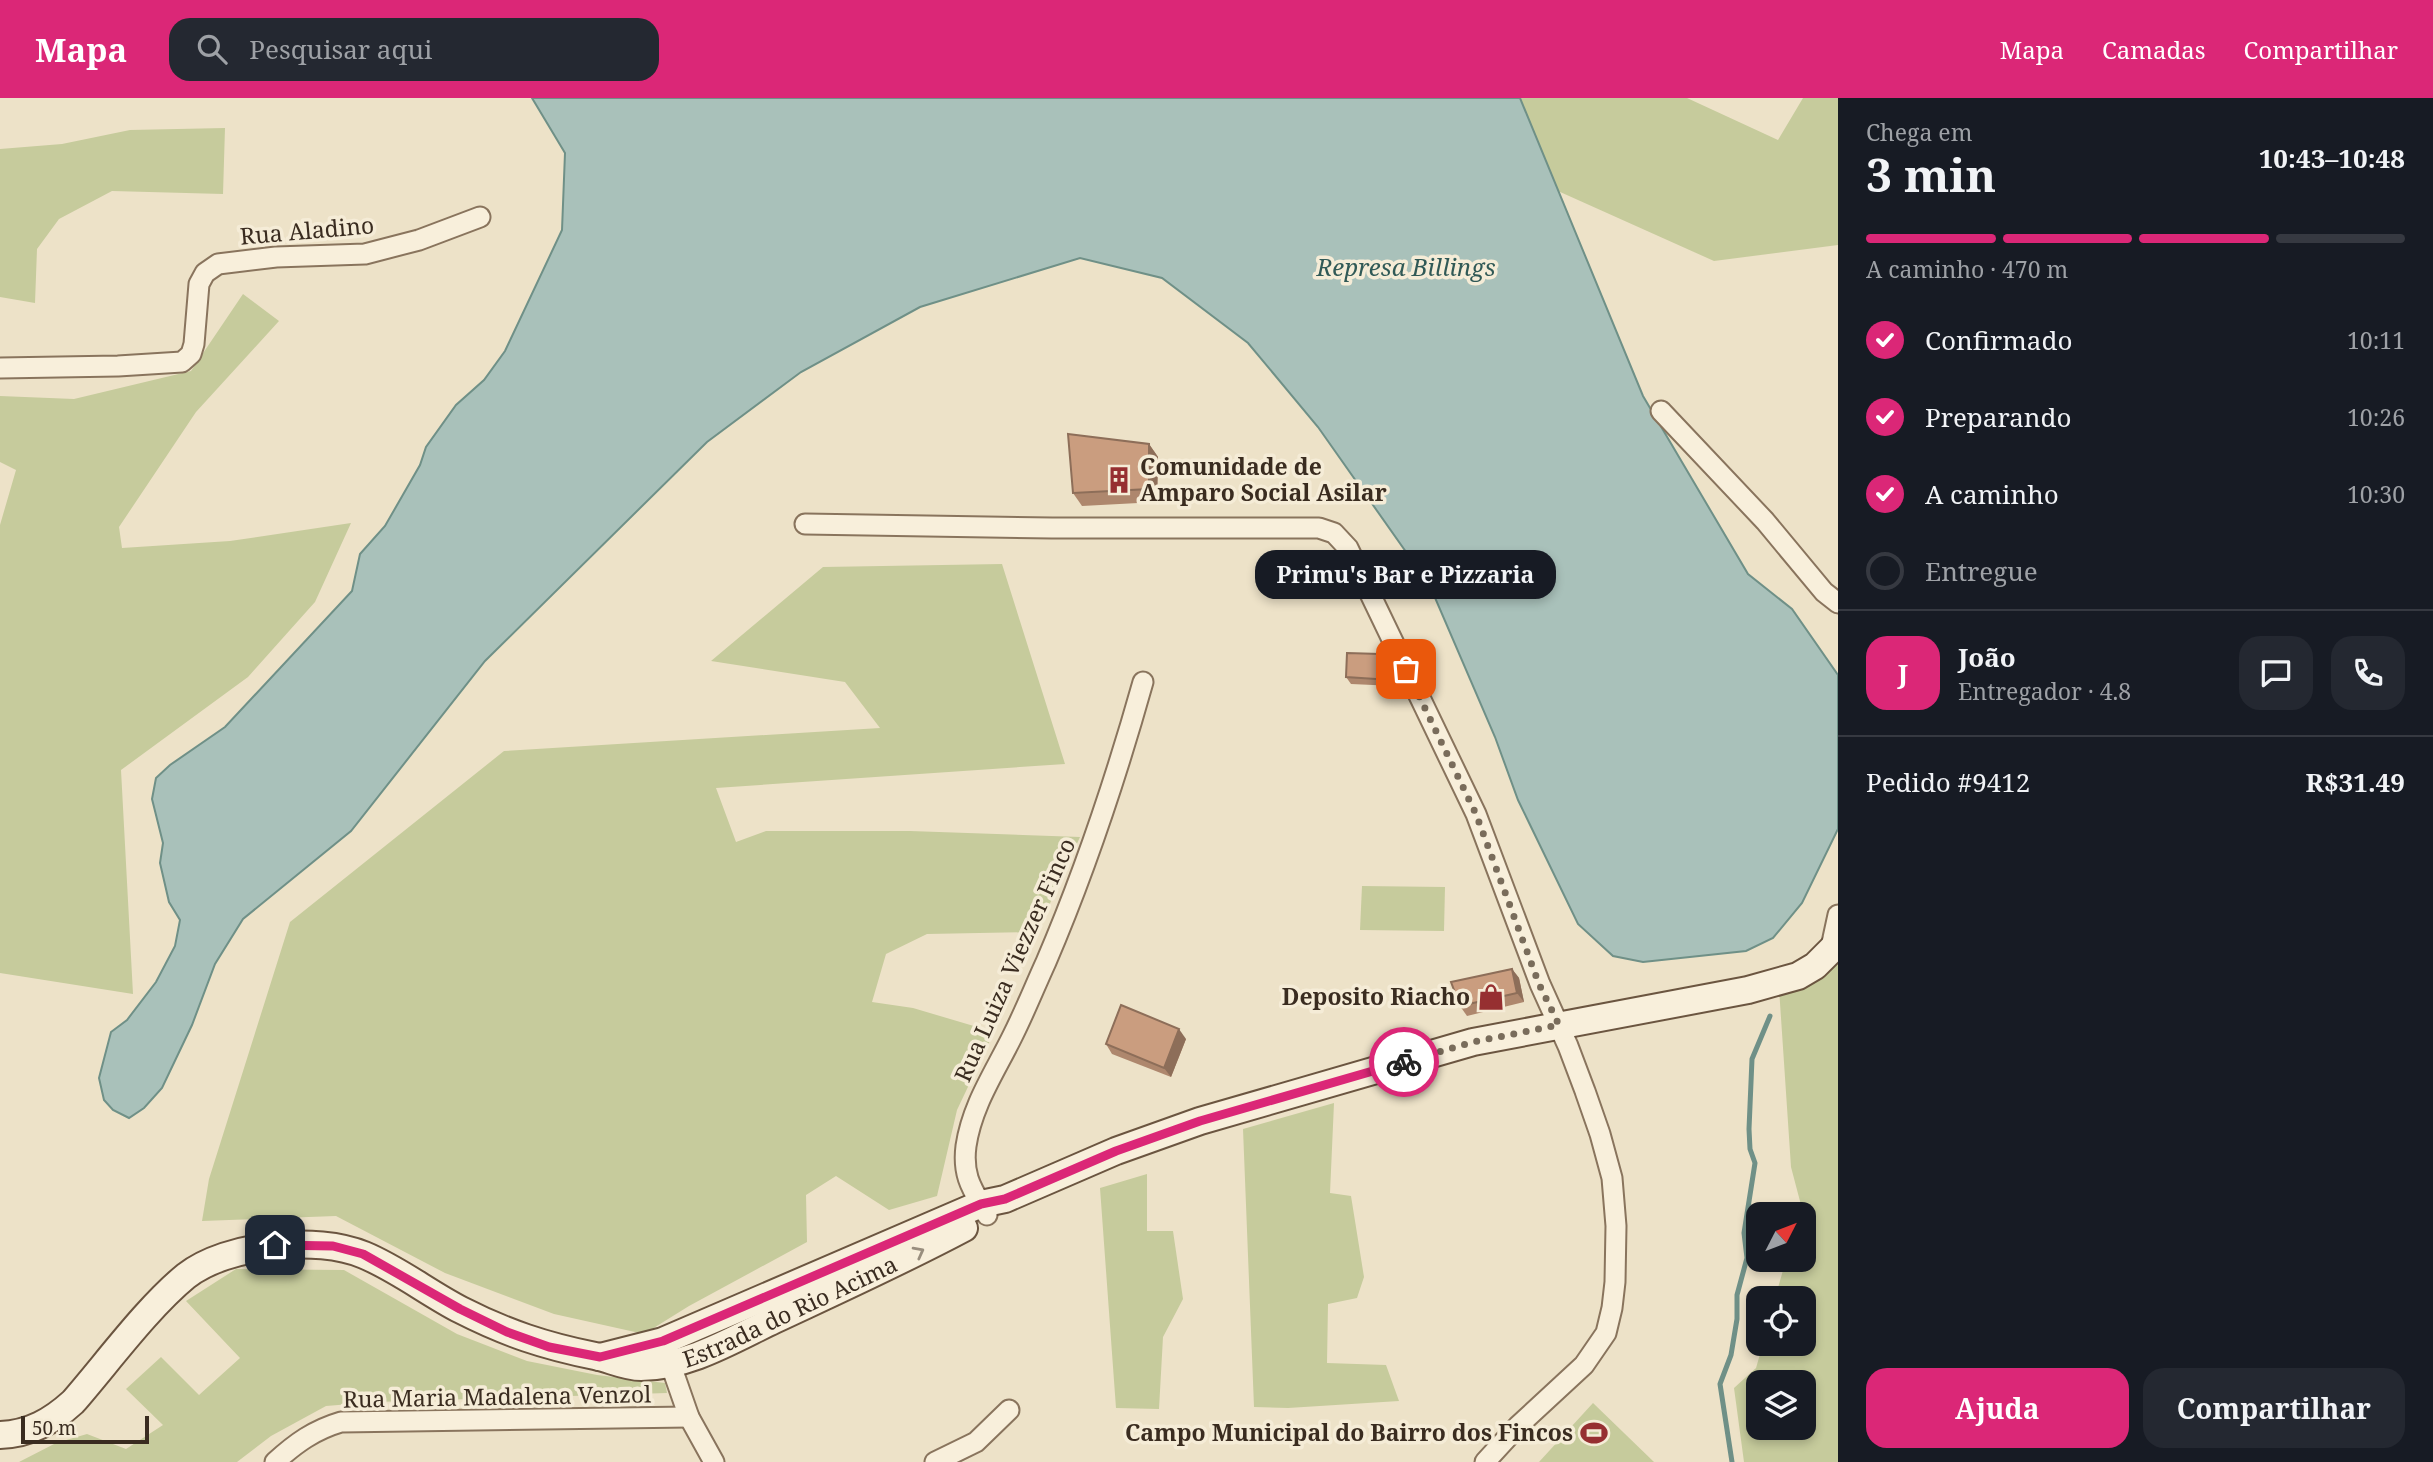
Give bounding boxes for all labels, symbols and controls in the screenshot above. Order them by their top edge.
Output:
search box [169,18,659,81]
text: Mapa [35,27,127,72]
icon: search [193,30,231,68]
text: Pesquisar aqui [249,31,432,67]
text: Mapa [2000,33,2064,66]
text: Camadas [2102,33,2206,66]
text: Compartilhar [2244,33,2398,66]
text: Chega em [1866,116,1972,148]
text: 10:43–10:48 [2259,140,2405,176]
text: 3 min [1866,143,1996,205]
street label: Rua Aladino [239,208,375,252]
water label: Represa Billings [1315,250,1496,283]
text: A caminho · 470 m [1866,253,2068,285]
icon: check [1866,321,1904,359]
text: Confirmado [1925,322,2072,358]
text: 10:11 [2347,324,2405,356]
icon: check [1866,398,1904,436]
text: Preparando [1925,399,2072,435]
text: 10:26 [2347,401,2405,433]
place label: Comunidade de Amparo Social Asilar [1140,450,1387,508]
building icon: Comunidade de Amparo Social Asilar [1104,465,1134,495]
icon: check [1866,475,1904,513]
text: A caminho [1925,476,2059,512]
text: 10:30 [2347,478,2405,510]
callout: Primu's Bar e Pizzaria [1256,550,1556,599]
text: Entregue [1925,553,2038,589]
text: Primu's Bar e Pizzaria [1277,558,1534,590]
button: chat [2239,636,2313,710]
button: phone [2331,636,2405,710]
pin [1376,639,1436,699]
text: João [1958,639,2016,675]
icon: bag [1387,650,1425,688]
text: J [1898,655,1908,691]
text: Entregador · 4.8 [1958,675,2131,707]
text: Pedido #9412 [1866,764,2030,800]
text: R$31.49 [2305,764,2405,800]
street label: Rua Luiza Viezzer Finco [946,833,1082,1087]
place label: Deposito Riacho [1282,980,1470,1012]
shop icon: Deposito Riacho [1476,982,1506,1012]
courier [1369,1027,1439,1097]
icon: bike [1385,1043,1423,1081]
north arrow [1746,1202,1816,1272]
map controls [1746,1202,1816,1440]
pin [245,1215,305,1275]
icon: home [256,1226,294,1264]
street label: Estrada do Rio Acima [678,1247,902,1375]
one-way arrow [911,1247,924,1260]
button: locate [1746,1286,1816,1356]
button: Ajuda [1866,1368,2129,1448]
button: Compartilhar [2143,1368,2405,1448]
button: layers [1746,1370,1816,1440]
street label: Rua Maria Madalena Venzol [342,1377,651,1415]
scale bar [21,1413,149,1445]
text: 50 m [32,1415,76,1441]
place label: Campo Municipal do Bairro dos Fincos [1125,1416,1573,1448]
sports icon: Campo Municipal do Bairro dos Fincos [1579,1418,1609,1448]

